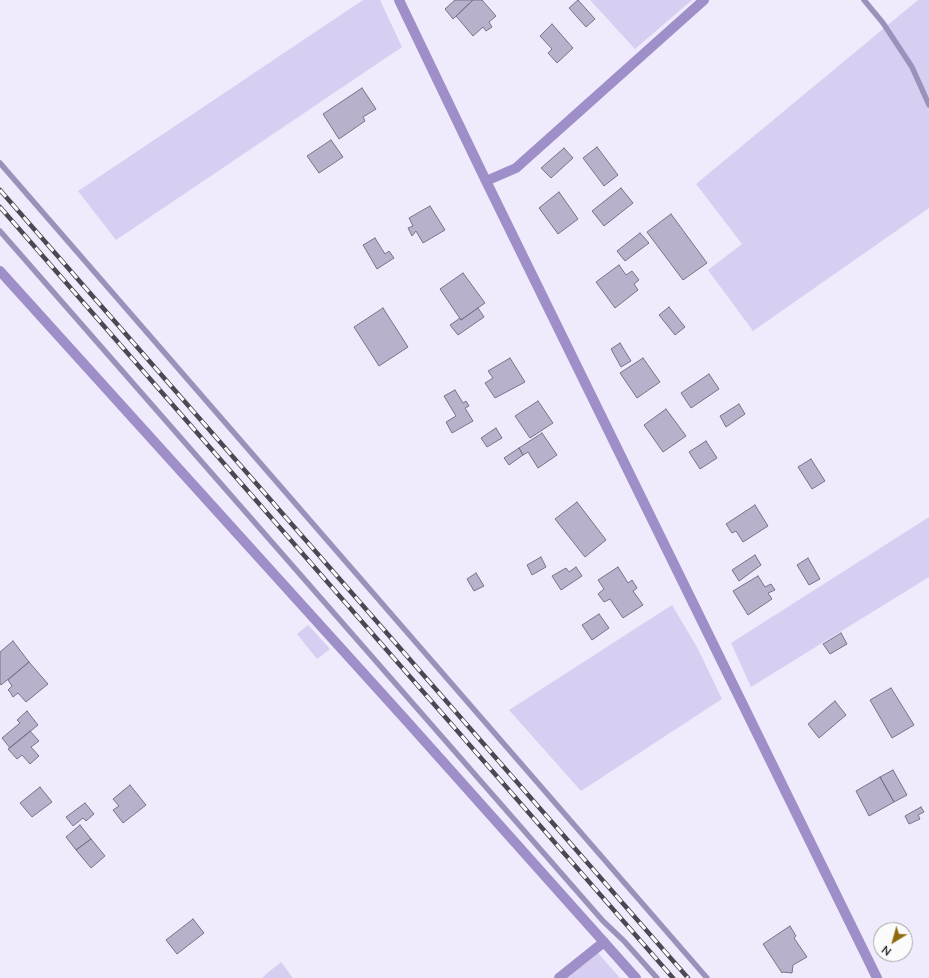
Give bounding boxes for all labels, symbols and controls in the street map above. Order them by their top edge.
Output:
north arrow [873,922,913,962]
text: N [879,943,893,959]

